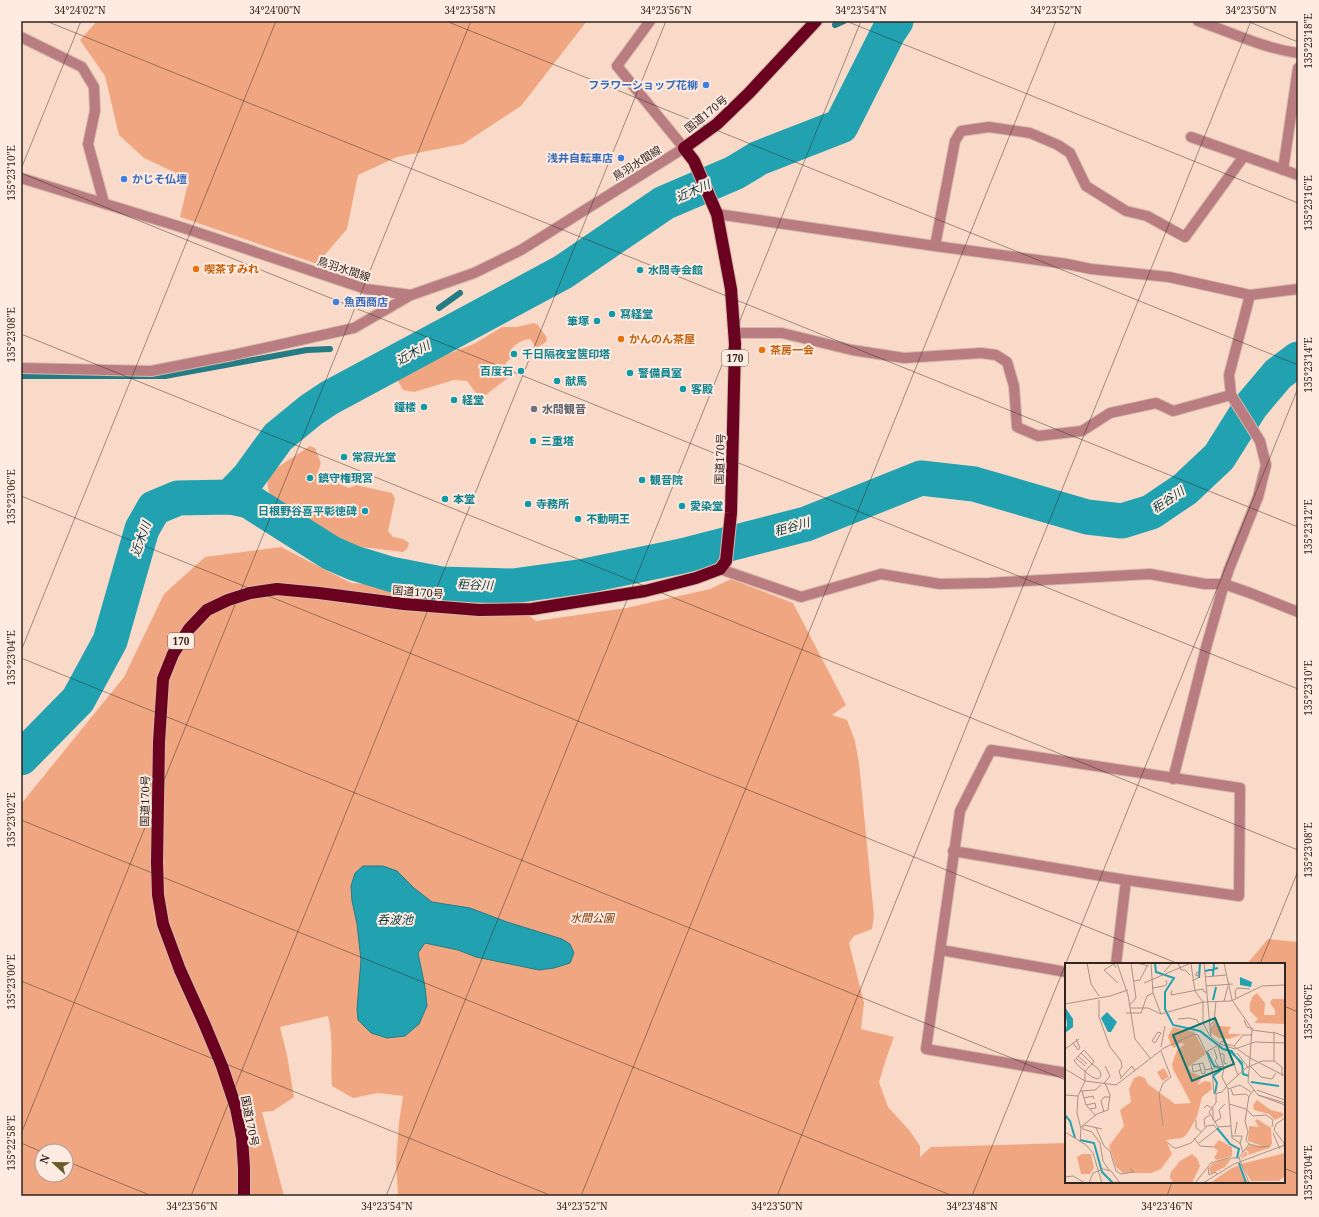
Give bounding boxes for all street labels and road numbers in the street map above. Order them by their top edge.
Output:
street label: 国道170号 [681,92,730,136]
street label: 鳥羽水間線 [609,142,664,184]
street label: 鳥羽水間線 [316,253,373,284]
road number: 170 [722,350,748,366]
street label: 国道170号 [711,433,728,485]
street label: 国道170号 [392,582,444,601]
road number: 170 [168,633,194,649]
street label: 国道170号 [137,775,152,827]
street label: 国道170号 [238,1094,263,1148]

